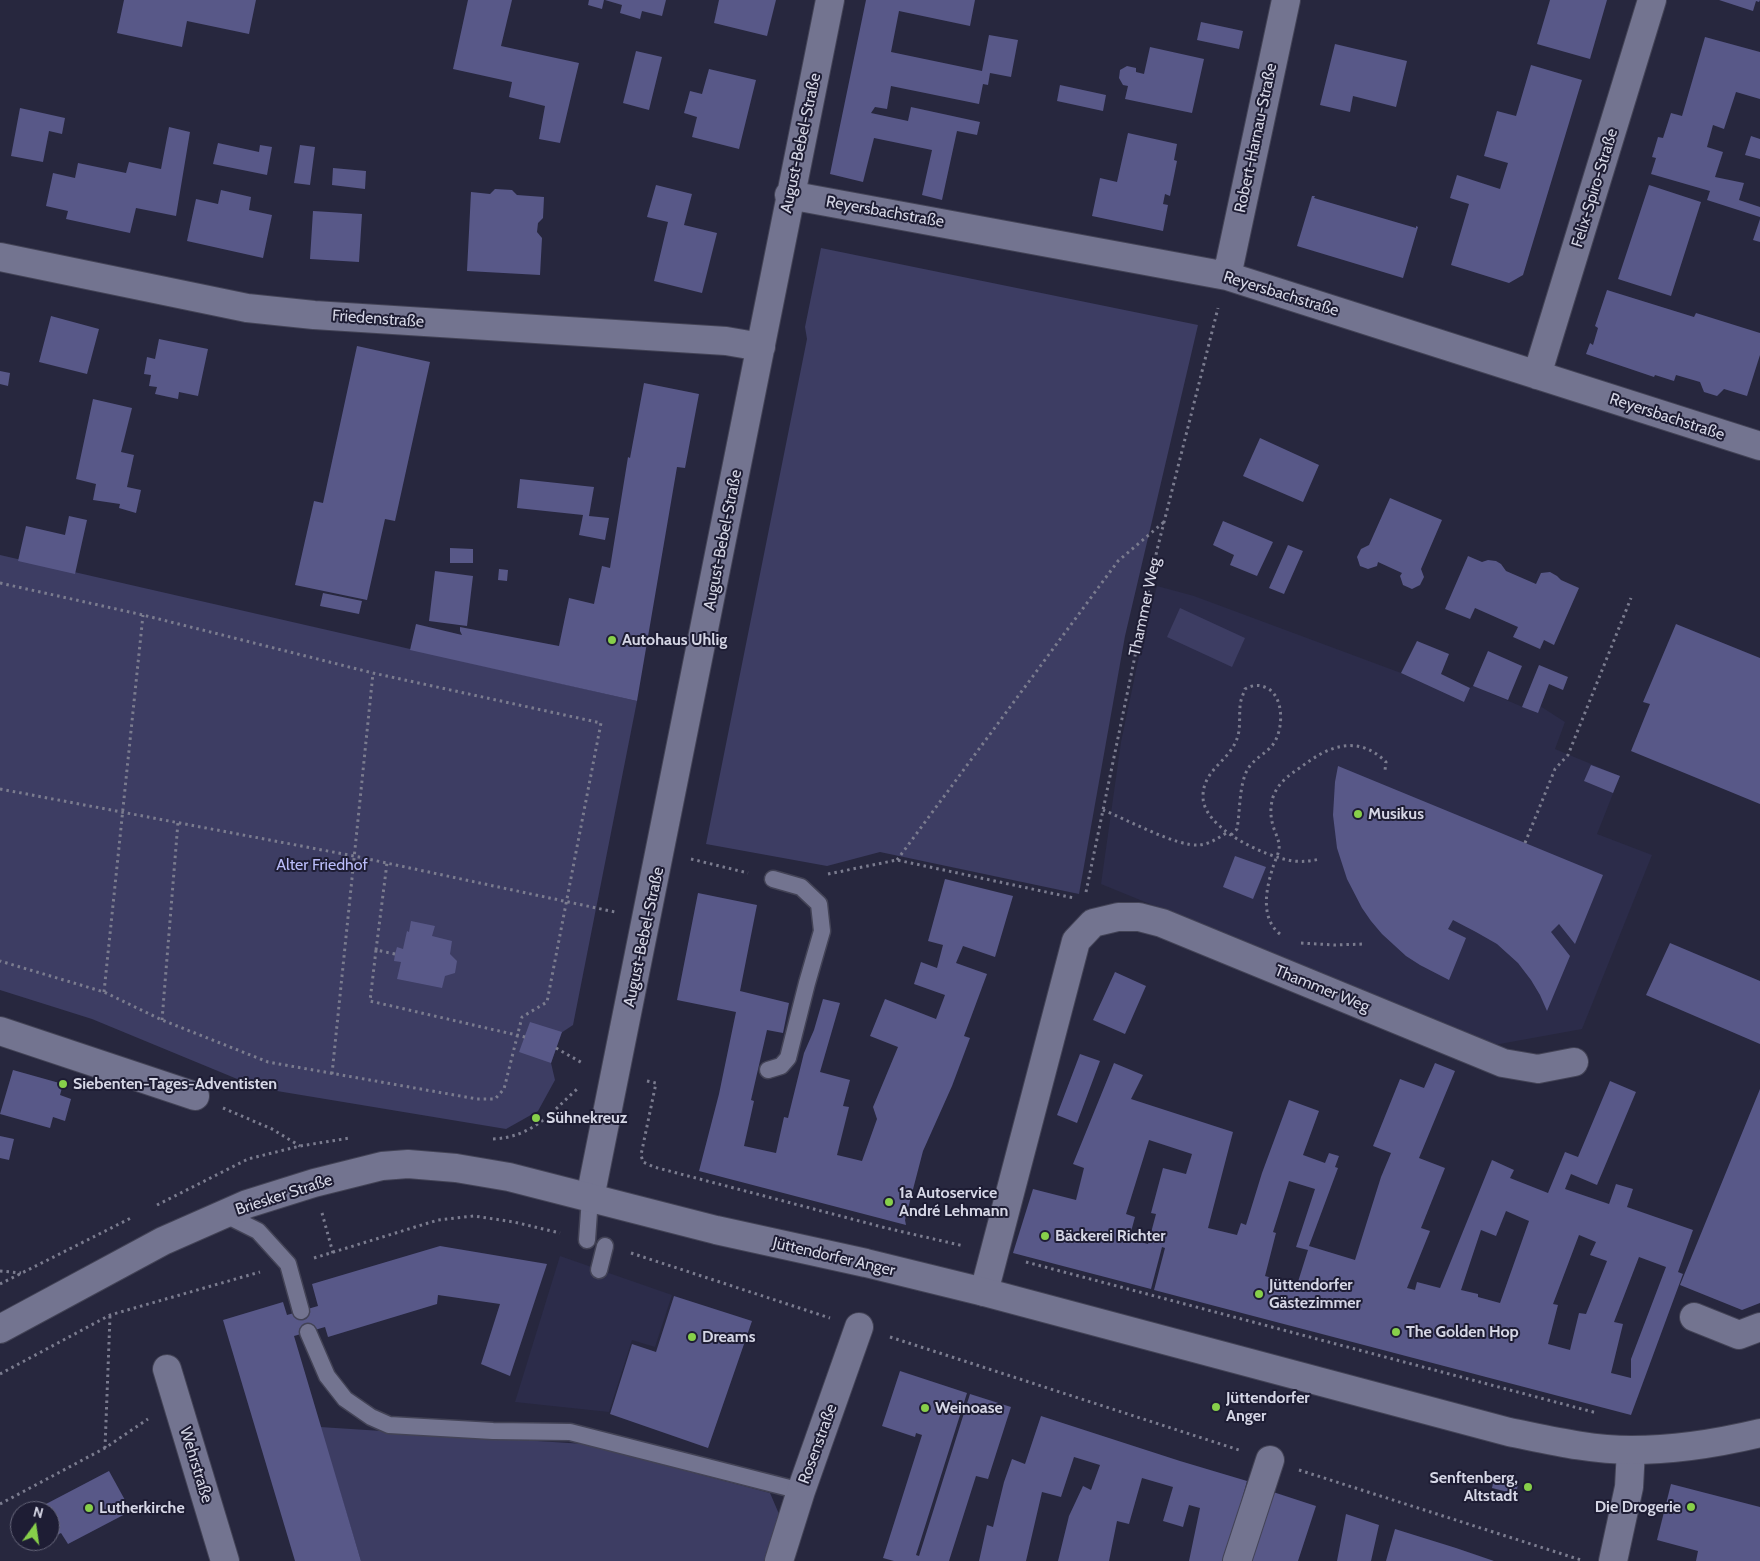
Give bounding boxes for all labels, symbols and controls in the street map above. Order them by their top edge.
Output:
street label: Robert-Harnau-Straße [1231,61,1281,215]
street label: August-Bebel-Straße [777,71,825,215]
street label: Felix-Spiro-Straße [1568,126,1622,250]
street label: Reyersbachstraße [824,192,946,232]
street label: Reyersbachstraße [1221,267,1341,321]
street label: Friedenstraße [331,306,425,332]
street label: Reyersbachstraße [1607,389,1727,445]
street label: August-Bebel-Straße [700,468,746,612]
street label: Thammer Weg [1125,556,1165,658]
place label: Autohaus Uhlig [622,630,727,650]
marker: Autohaus Uhlig [606,634,618,646]
place label: Musikus [1368,804,1424,824]
marker: Musikus [1352,808,1364,820]
park label: Alter Friedhof [276,855,368,875]
street label: August-Bebel-Straße [620,865,668,1009]
street label: Thammer Weg [1272,961,1372,1017]
place label: Siebenten-Tages-Adventisten [73,1074,277,1094]
marker: Siebenten-Tages-Adventisten [57,1078,69,1090]
place label: Sühnekreuz [546,1108,627,1128]
marker: Sühnekreuz [530,1112,542,1124]
street label: Briesker Straße [233,1170,335,1220]
place label: 1a Autoservice André Lehmann [899,1183,1008,1221]
marker: 1a Autoservice André Lehmann [883,1196,895,1208]
place label: Bäckerei Richter [1055,1226,1166,1246]
marker: Bäckerei Richter [1039,1230,1051,1242]
street label: Jüttendorfer Anger [771,1234,897,1280]
place label: Jüttendorfer Gästezimmer [1269,1275,1361,1313]
marker: Jüttendorfer Gästezimmer [1253,1288,1265,1300]
place label: The Golden Hop [1406,1322,1519,1342]
marker: The Golden Hop [1390,1326,1402,1338]
place label: Dreams [702,1327,755,1347]
marker: Dreams [686,1331,698,1343]
place label: Jüttendorfer Anger [1226,1388,1310,1426]
place label: Weinoase [935,1398,1003,1418]
street label: Rosenstraße [795,1401,841,1487]
marker: Jüttendorfer Anger [1210,1401,1222,1413]
marker: Weinoase [919,1402,931,1414]
street label: Wehrstraße [175,1425,217,1505]
place label: Senftenberg, Altstadt [1429,1468,1518,1506]
marker: Senftenberg, Altstadt [1522,1481,1534,1493]
place label: Die Drogerie [1595,1497,1681,1517]
place label: Lutherkirche [99,1498,185,1518]
north arrow [10,1501,60,1551]
marker: Die Drogerie [1685,1501,1697,1513]
text: N [31,1502,45,1522]
marker: Lutherkirche [83,1502,95,1514]

